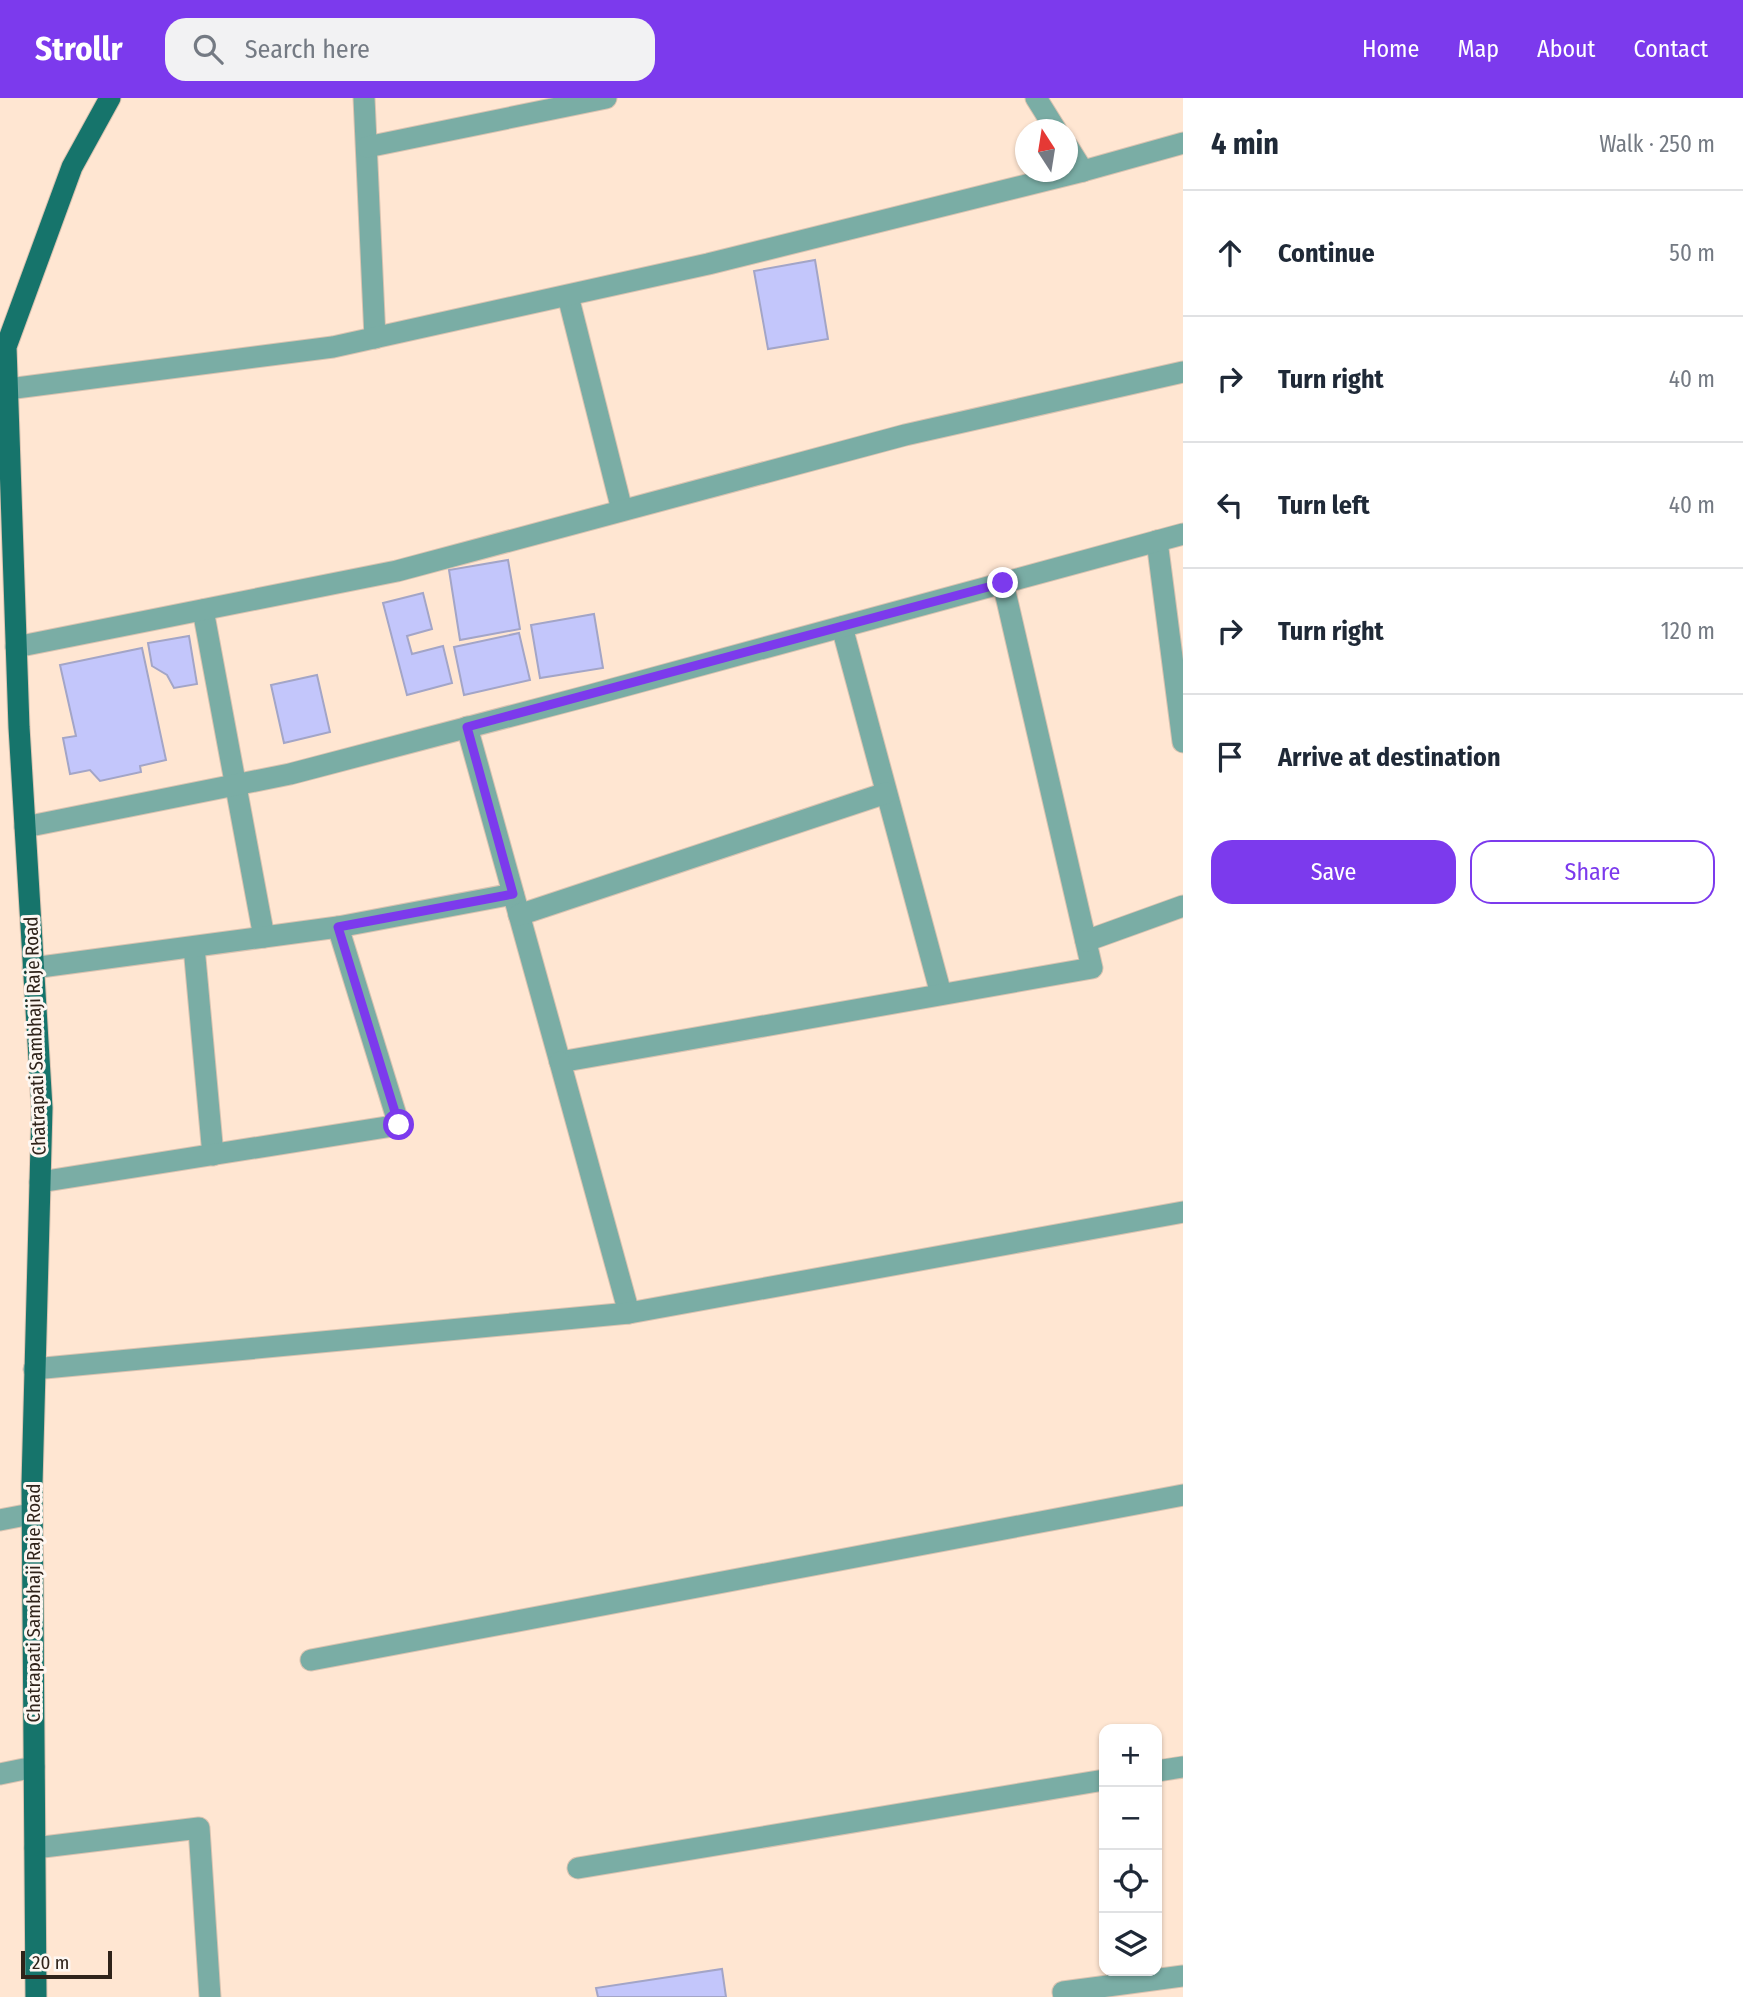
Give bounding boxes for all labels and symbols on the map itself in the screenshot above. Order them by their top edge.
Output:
north arrow [1015,119,1078,182]
route end [987,567,1018,598]
street label: Chatrapati Sambhaji Raje Road [19,916,51,1156]
route start [383,1109,414,1140]
street label: Chatrapati Sambhaji Raje Road [22,1483,45,1723]
scale bar [21,1948,112,1980]

